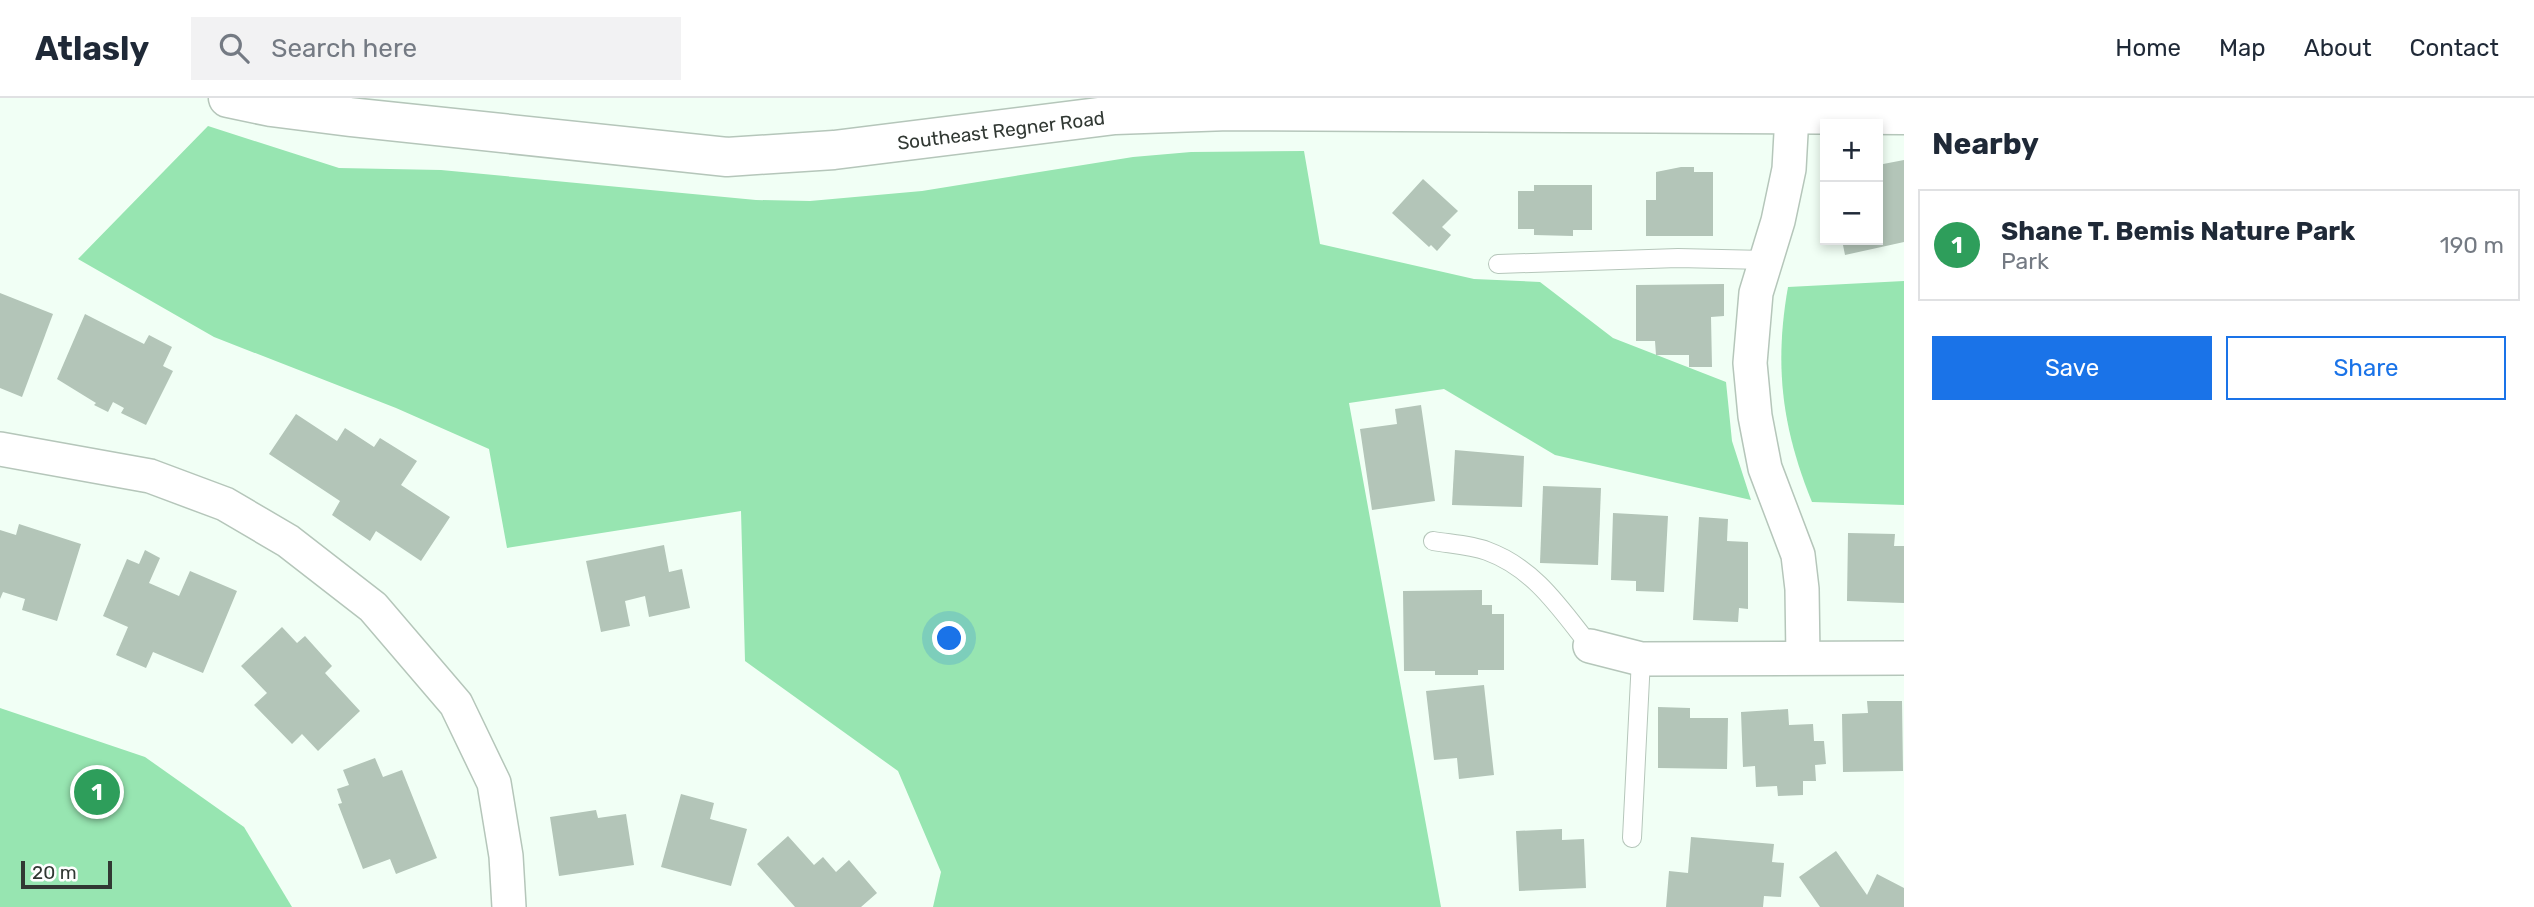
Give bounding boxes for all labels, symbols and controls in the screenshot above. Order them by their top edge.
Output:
search box [191,17,681,80]
text: Atlasly [35,29,149,68]
icon: search [215,29,253,67]
text: Search here [271,33,417,64]
text: Home [2115,34,2181,62]
text: Map [2219,34,2266,62]
text: About [2304,34,2372,62]
text: Contact [2410,34,2499,62]
street label: Southeast Regner Road [896,106,1106,155]
map controls [1820,119,1883,245]
button: + [1820,119,1883,182]
text: Nearby [1932,126,2039,162]
button: − [1820,182,1883,245]
text: Shane T. Bemis Nature Park [2001,216,2355,247]
text: 1 [1951,231,1963,259]
text: 190 m [2440,231,2504,259]
text: Park [2001,247,2049,275]
button: Save [1932,336,2212,400]
button: Share [2226,336,2506,400]
your location [932,621,966,655]
pin: 1 [74,766,120,818]
scale bar [21,858,112,890]
text: 20 m [32,861,77,884]

